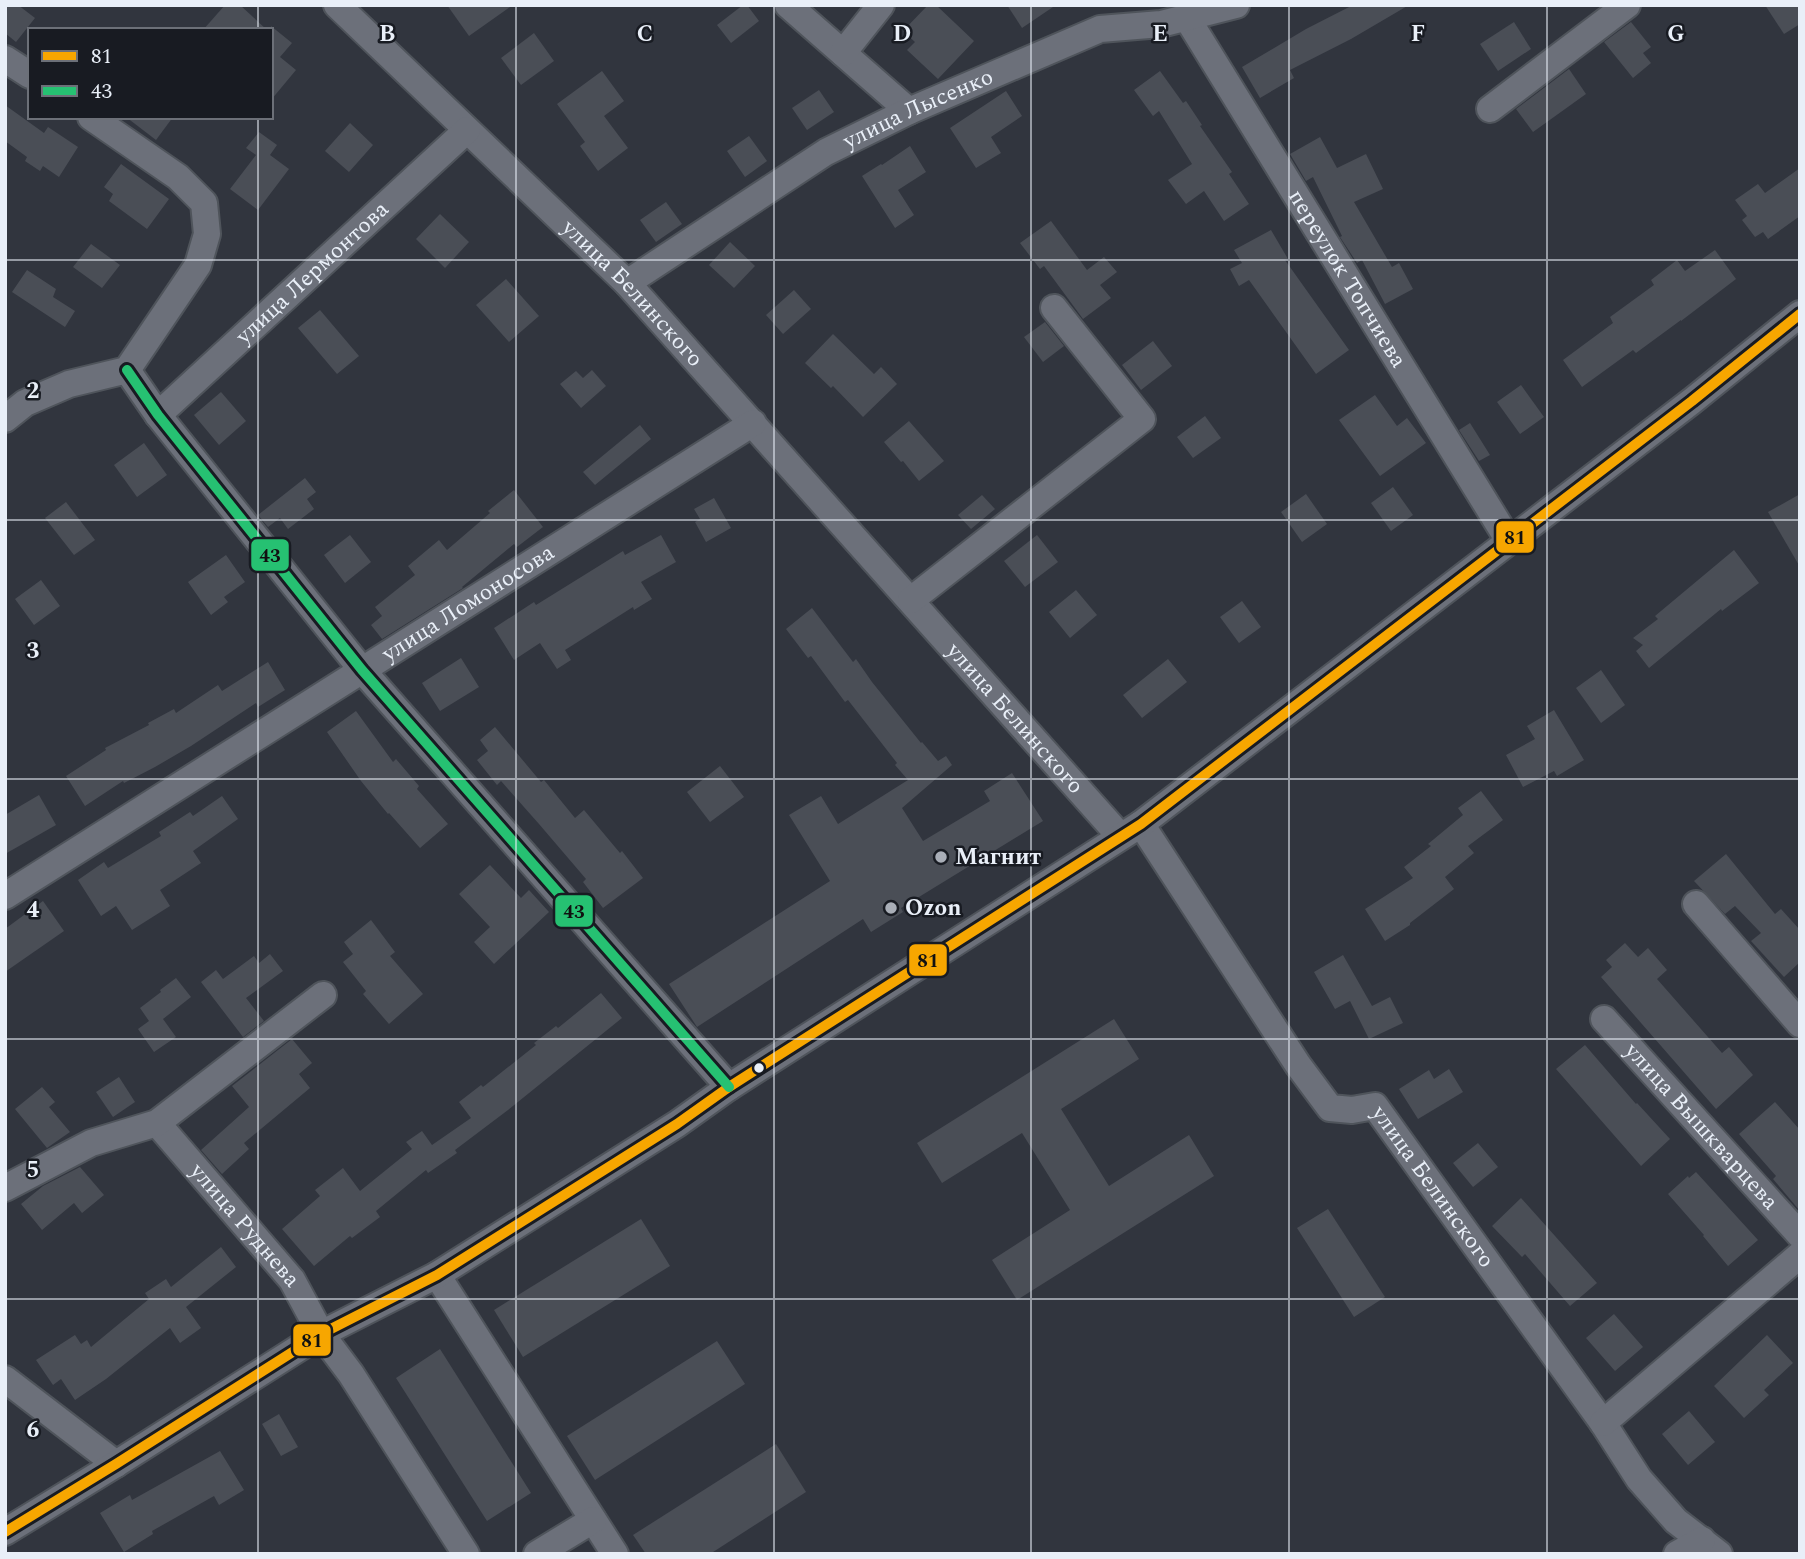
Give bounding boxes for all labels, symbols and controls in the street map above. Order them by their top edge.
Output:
text: B [379,17,395,52]
text: C [637,17,653,52]
text: D [893,17,911,52]
text: E [1152,17,1168,52]
text: F [1411,17,1425,52]
text: G [1667,17,1685,52]
legend [28,28,273,119]
text: 81 [91,41,112,73]
street label: улица Лысенко [836,59,999,159]
text: 43 [91,76,112,108]
street label: переулок Топчиева [1279,182,1416,375]
street label: улица Лермонтова [227,193,397,353]
street label: улица Белинского [553,211,712,375]
text: 2 [27,374,40,409]
line badge: 81 [1495,520,1535,554]
text: 81 [1504,524,1526,553]
street label: улица Ломоносова [374,535,561,671]
line badge: 43 [250,538,290,572]
text: 43 [259,542,281,571]
text: 3 [27,634,40,669]
street label: улица Белинского [937,634,1092,802]
place label: Магнит [955,840,1042,875]
marker: Магнит [933,849,949,865]
place label: Ozon [905,891,961,926]
text: 4 [27,893,40,928]
line badge: 43 [554,894,594,928]
text: 43 [563,898,585,927]
marker: Ozon [883,900,899,916]
line badge: 81 [908,943,948,977]
text: 81 [917,947,939,976]
street label: улица Вышкварцева [1615,1034,1787,1218]
unlabelled marker [752,1061,766,1075]
street label: улица Белинского [1362,1097,1504,1275]
text: 5 [27,1153,39,1188]
street label: улица Руднева [181,1155,309,1295]
line badge: 81 [292,1323,332,1357]
text: 81 [301,1327,323,1356]
text: 6 [27,1413,40,1448]

